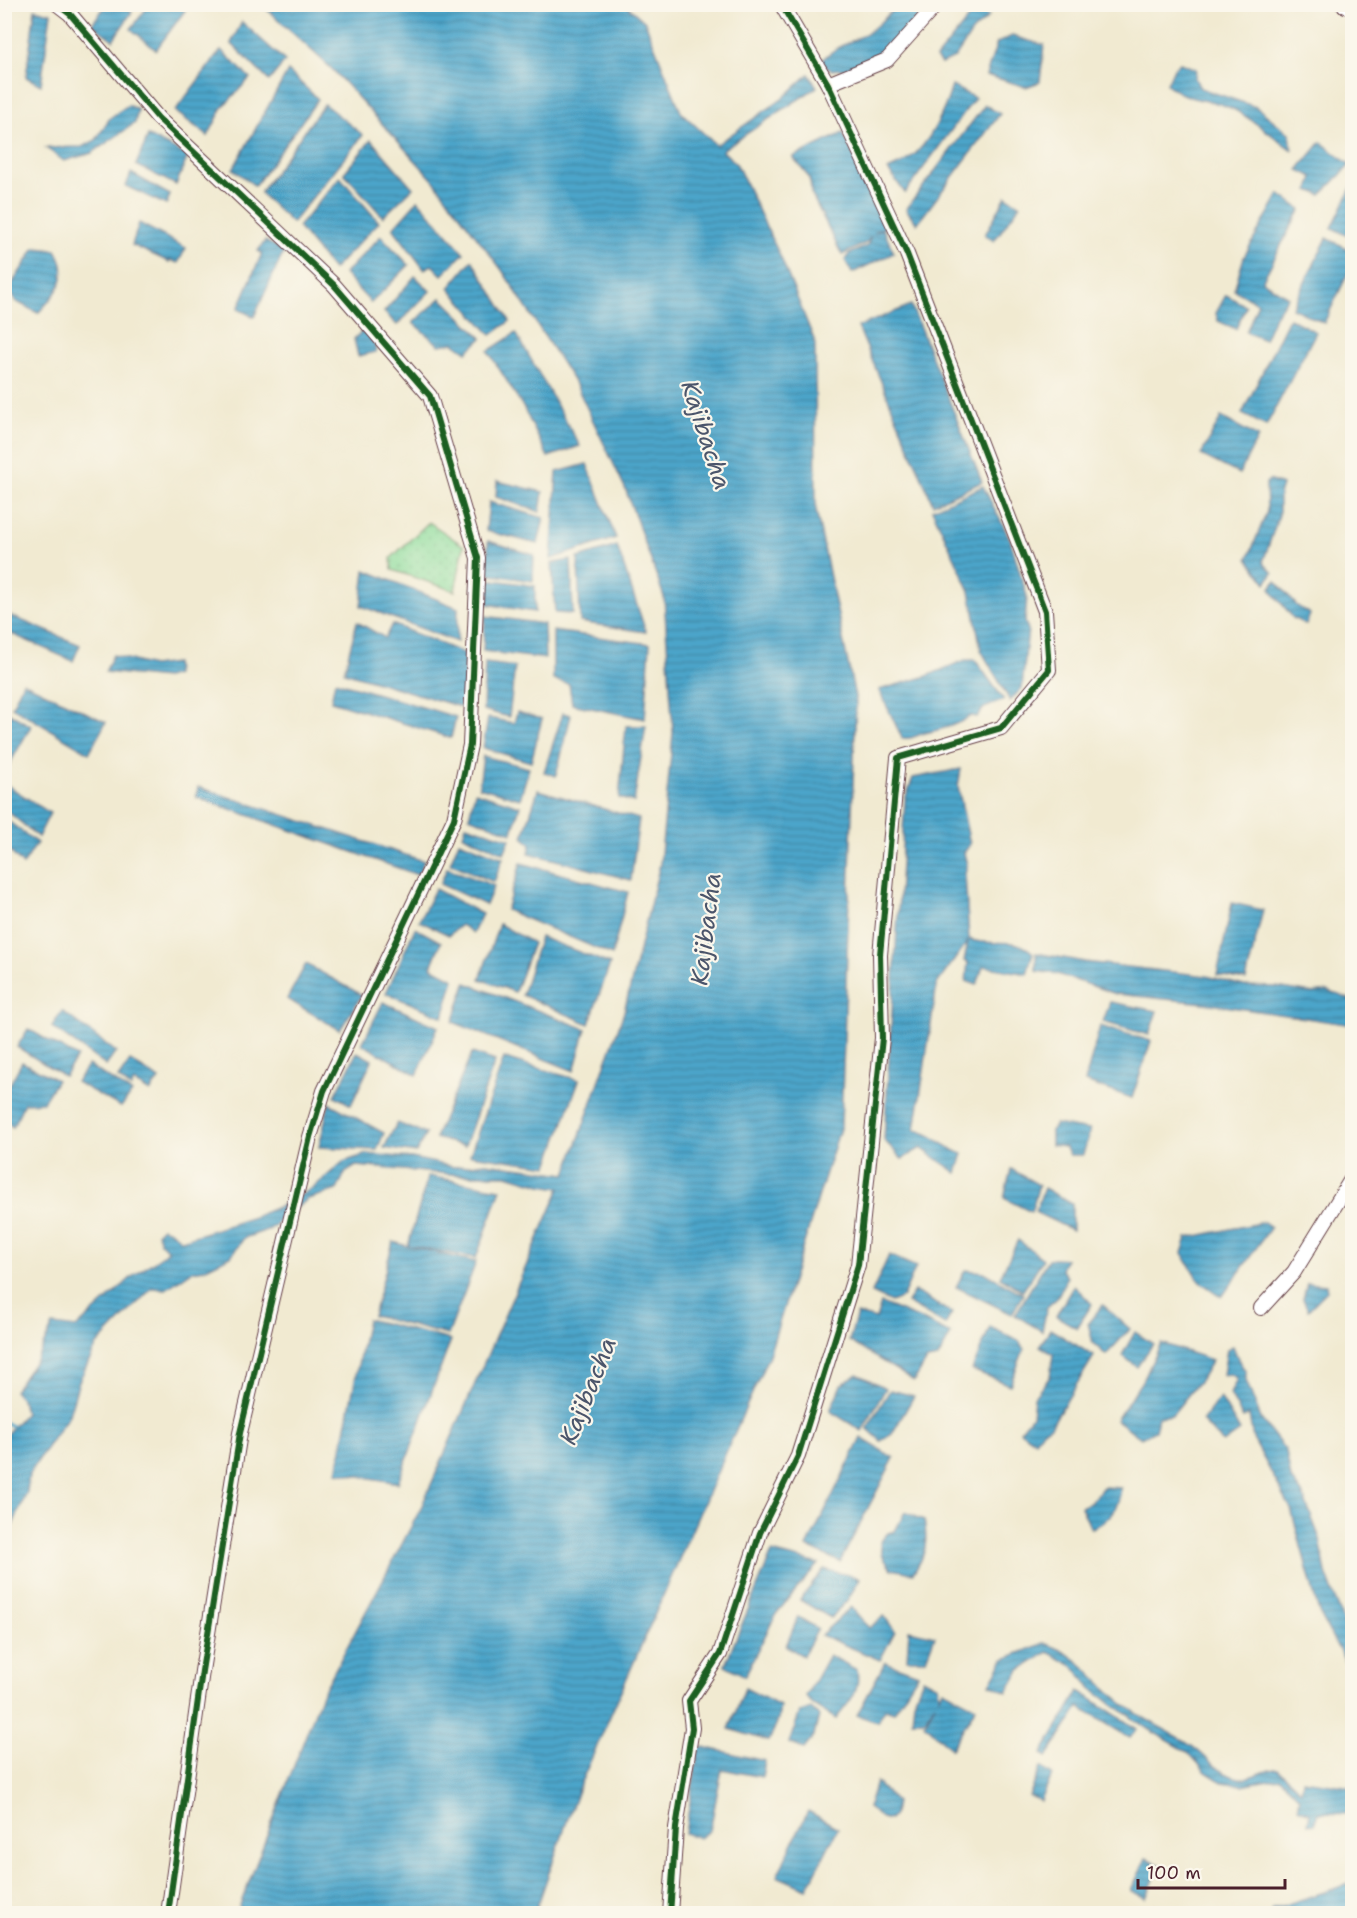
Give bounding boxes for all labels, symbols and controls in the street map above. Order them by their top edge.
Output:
water label: Kajibacha [673,376,739,494]
water label: Kajibacha [683,871,729,987]
water label: Kajibacha [552,1333,624,1449]
scale bar [1138,1852,1285,1890]
text: 100 m [1147,1861,1201,1885]

